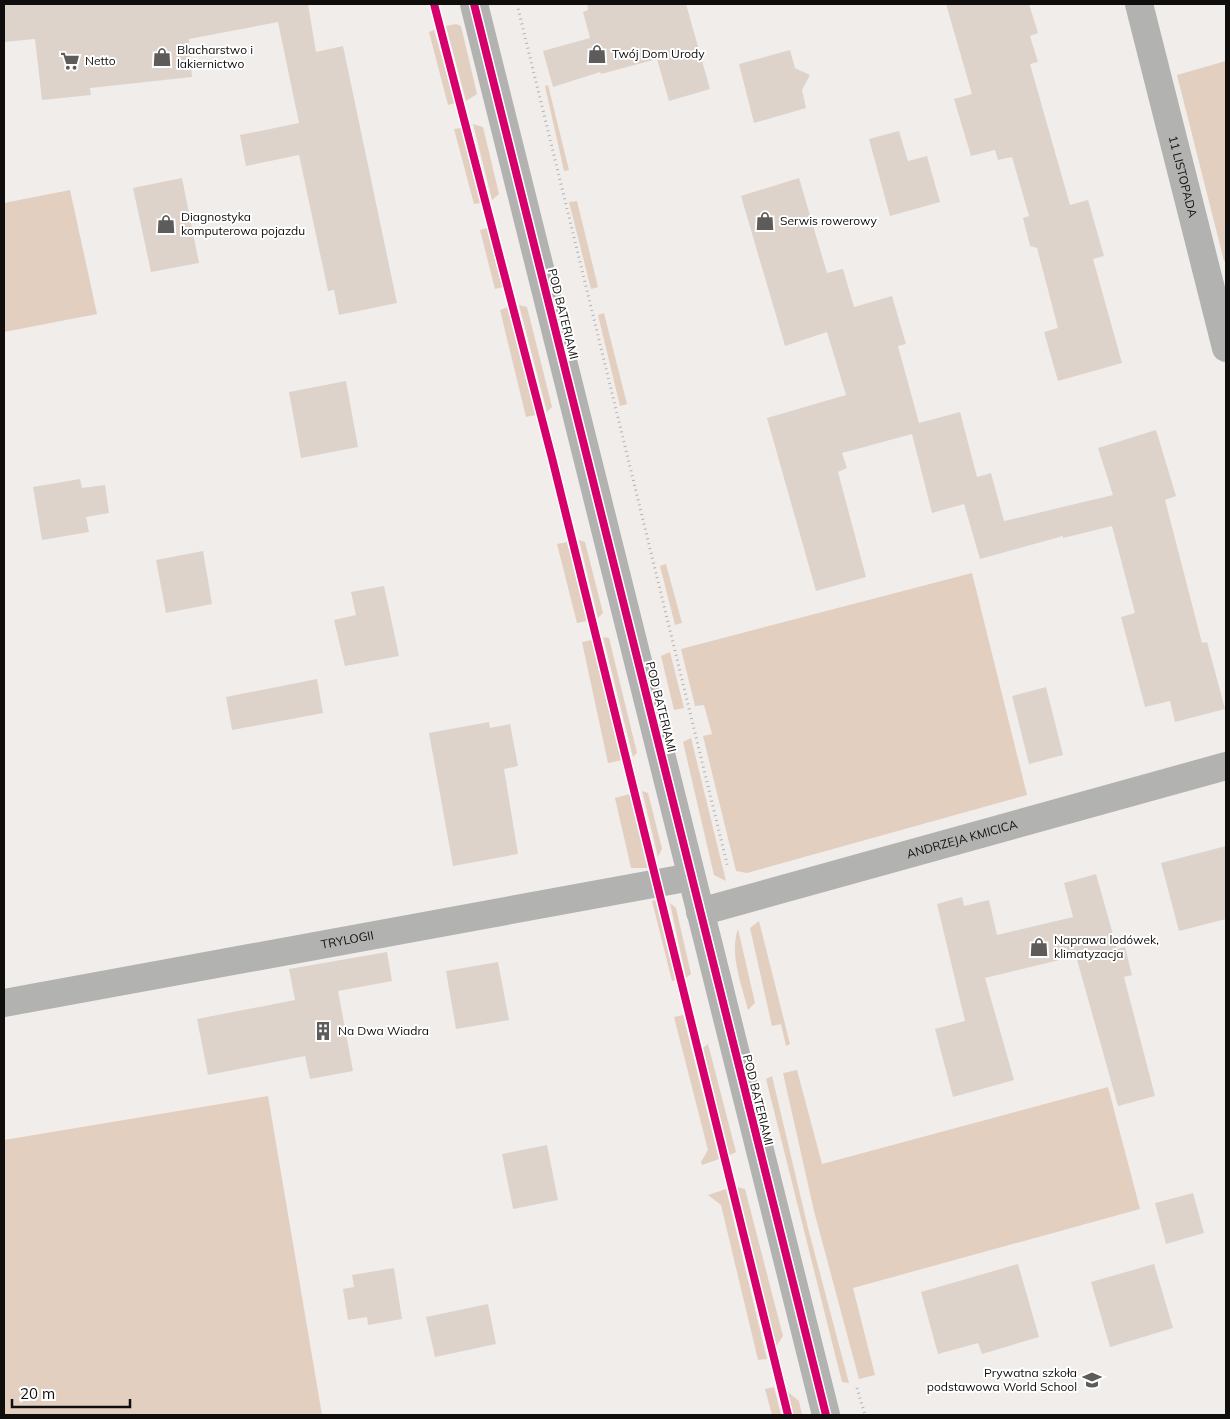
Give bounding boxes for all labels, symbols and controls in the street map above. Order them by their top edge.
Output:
place label: Blacharstwo i lakiernictwo [177,42,253,71]
shop icon: Twój Dom Urody [586,43,608,65]
shop icon: Blacharstwo i lakiernictwo [151,46,173,68]
place label: Twój Dom Urody [612,46,705,61]
supermarket icon: Netto [59,50,81,72]
place label: Netto [85,53,116,68]
street label: 11 LISTOPADA [1166,134,1201,219]
place label: Diagnostyka komputerowa pojazdu [181,209,305,238]
shop icon: Serwis rowerowy [754,210,776,232]
shop icon: Diagnostyka komputerowa pojazdu [155,213,177,235]
place label: Serwis rowerowy [780,213,878,228]
street label: POD BATERIAMI [545,267,582,361]
street label: POD BATERIAMI [643,660,680,754]
street label: ANDRZEJA KMICICA [905,816,1019,861]
street label: TRYLOGII [320,927,375,952]
place label: Naprawa lodówek, klimatyzacja [1054,932,1159,961]
shop icon: Naprawa lodówek, klimatyzacja [1028,936,1050,958]
building icon: Na Dwa Wiadra [312,1020,334,1042]
place label: Na Dwa Wiadra [338,1023,429,1038]
street label: POD BATERIAMI [740,1053,777,1147]
place label: Prywatna szkoła podstawowa World School [927,1365,1077,1394]
school or university icon: Prywatna szkoła podstawowa World School [1081,1369,1103,1391]
scale bar [12,1376,130,1408]
text: 20 m [20,1384,55,1403]

